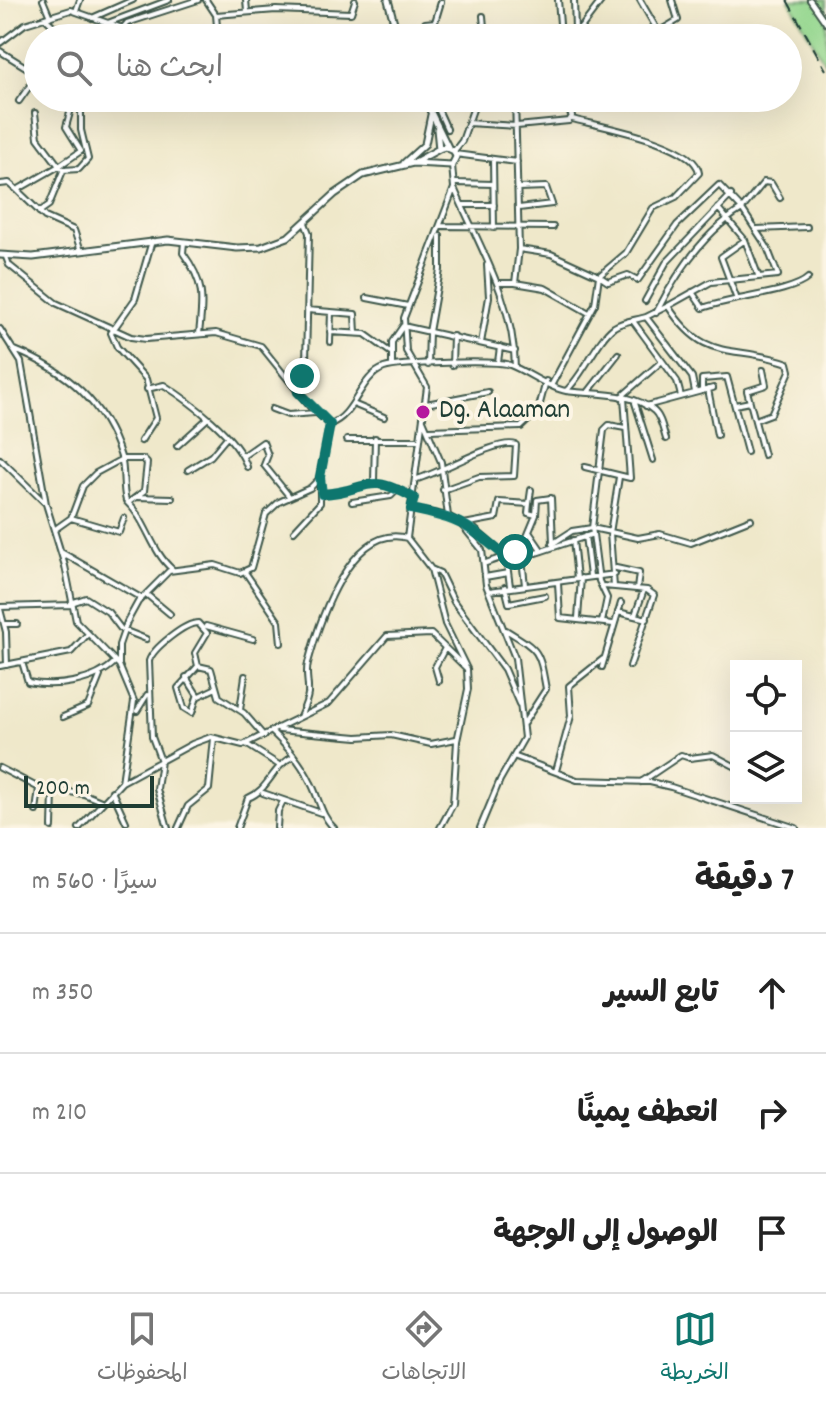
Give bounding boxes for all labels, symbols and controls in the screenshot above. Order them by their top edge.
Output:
search box [24,24,802,112]
icon: search [52,46,96,90]
text: ابحث هنا [116,49,223,92]
route end [284,358,320,394]
place label: Dg. Alaaman [439,392,570,432]
marker: Dg. Alaaman [414,403,432,421]
route start [497,534,533,570]
map controls [730,660,802,804]
button: locate [730,660,802,732]
button: layers [730,732,802,804]
scale bar [24,772,154,808]
text: 200 m [36,774,90,805]
text: 7 دقيقة [695,858,794,907]
text: سيرًا · 560 m [32,864,158,901]
icon: ahead [750,971,794,1015]
text: تابع السير [604,974,718,1017]
text: 350 m [32,975,94,1012]
icon: right [750,1091,794,1135]
text: انعطف يمينًا [577,1094,718,1137]
text: 210 m [32,1095,87,1132]
icon: arrive [750,1211,794,1255]
text: الوصول إلى الوجهة [493,1214,718,1257]
tab: المحفوظات [97,1307,188,1391]
tab: الاتجاهات [381,1307,466,1391]
tab: الخريطة [660,1307,729,1391]

